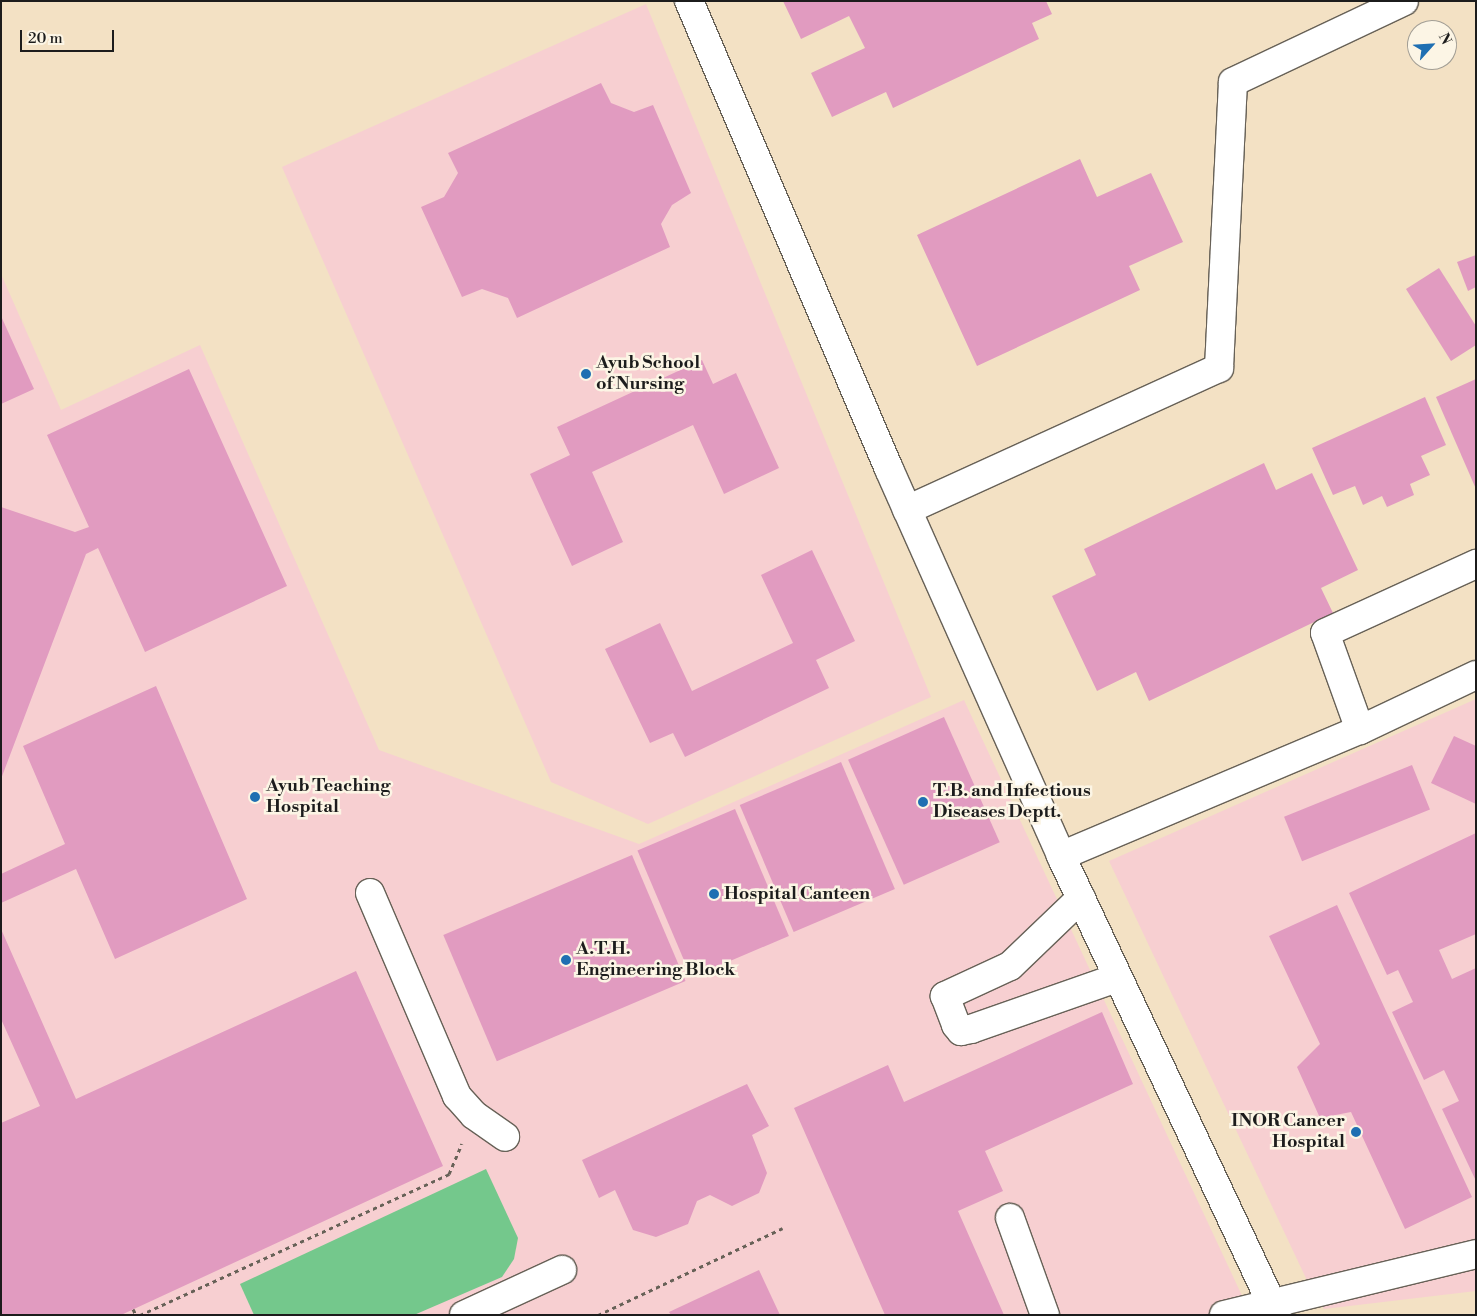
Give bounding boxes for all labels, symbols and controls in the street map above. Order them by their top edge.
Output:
scale bar [22,20,116,52]
north arrow [1407,20,1457,70]
text: 20 m [28,29,63,48]
text: N [1434,30,1455,48]
place label: Ayub School of Nursing [596,353,700,396]
marker: Ayub School of Nursing [580,368,592,380]
place label: Ayub Teaching Hospital [266,776,390,819]
place label: T.B. and Infectious Diseases Deptt. [933,781,1091,824]
marker: Ayub Teaching Hospital [248,790,262,804]
marker: T.B. and Infectious Diseases Deptt. [917,796,929,808]
place label: Hospital Canteen [724,883,870,905]
marker: Hospital Canteen [708,888,720,900]
place label: A.T.H. Engineering Block [576,939,735,982]
marker: A.T.H. Engineering Block [560,954,572,966]
place label: INOR Cancer Hospital [1231,1111,1345,1154]
marker: INOR Cancer Hospital [1349,1125,1363,1139]

